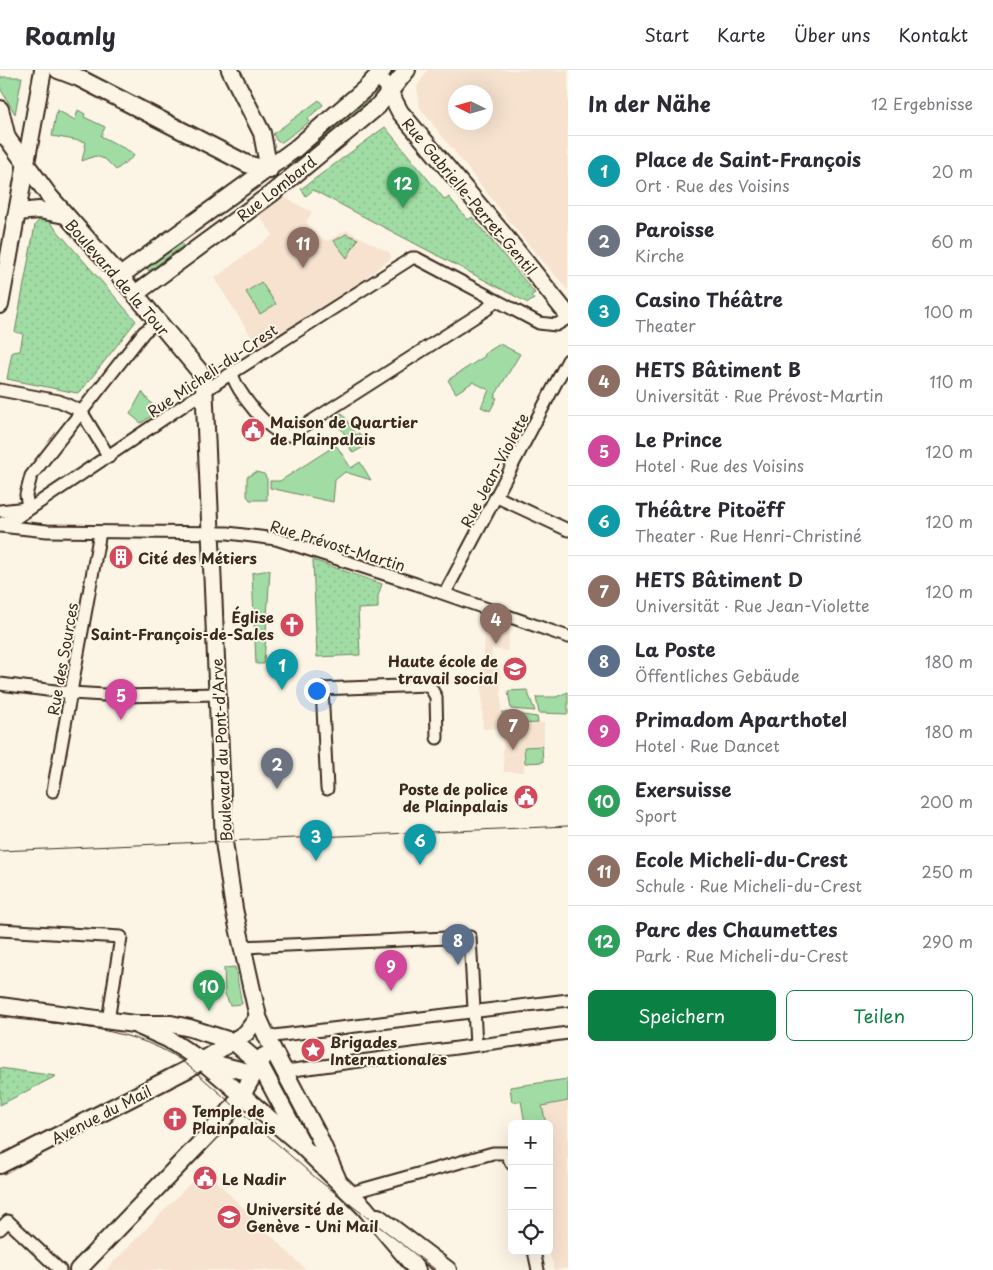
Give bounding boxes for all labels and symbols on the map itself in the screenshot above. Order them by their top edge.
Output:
north arrow [448,85,493,130]
street label: Rue Gabrielle-Perret-Gentil [397,112,543,280]
street label: Rue Lombard [231,150,321,226]
pin: 12 [387,167,419,208]
street label: Boulevard de la Tour [61,213,175,341]
pin: 11 [287,227,319,268]
street label: Rue Micheli-du-Crest [142,318,282,422]
street label: Rue Jean-Violette [454,409,534,531]
place label: Maison de Quartier de Plainpalais [270,410,418,450]
public building icon: Maison de Quartier de Plainpalais [240,417,266,443]
street label: Rue Prévost-Martin [268,514,408,576]
building icon: Cité des Métiers [108,544,134,570]
place label: Cité des Métiers [138,546,257,569]
street label: Rue des Sources [41,601,83,717]
pin: 4 [480,603,512,644]
place label: Église Saint-François-de-Sales [91,605,274,645]
church icon: Église Saint-François-de-Sales [279,612,305,638]
pin: 1 [266,649,298,690]
place label: Haute école de travail social [388,649,498,689]
school or university icon: Haute école de travail social [502,656,528,682]
street label: Boulevard du Pont-d'Arve [205,658,237,842]
your location [304,678,330,704]
pin: 5 [105,679,137,720]
pin: 7 [497,709,529,750]
pin: 2 [261,748,293,789]
place label: Poste de police de Plainpalais [399,777,508,817]
public building icon: Poste de police de Plainpalais [513,784,539,810]
pin: 3 [300,820,332,861]
pin: 6 [404,824,436,865]
pin: 8 [442,924,474,965]
pin: 9 [375,950,407,991]
pin: 10 [193,970,225,1011]
place label: Brigades Internationales [330,1030,447,1070]
place icon: Brigades Internationales [300,1037,326,1063]
street label: Avenue du Mail [47,1079,155,1149]
place label: Temple de Plainpalais [192,1099,275,1139]
church icon: Temple de Plainpalais [162,1106,188,1132]
public building icon: Le Nadir [192,1165,218,1191]
place label: Le Nadir [222,1167,287,1190]
place label: Université de Genève - Uni Mail [246,1197,378,1237]
school or university icon: Université de Genève - Uni Mail [216,1204,242,1230]

